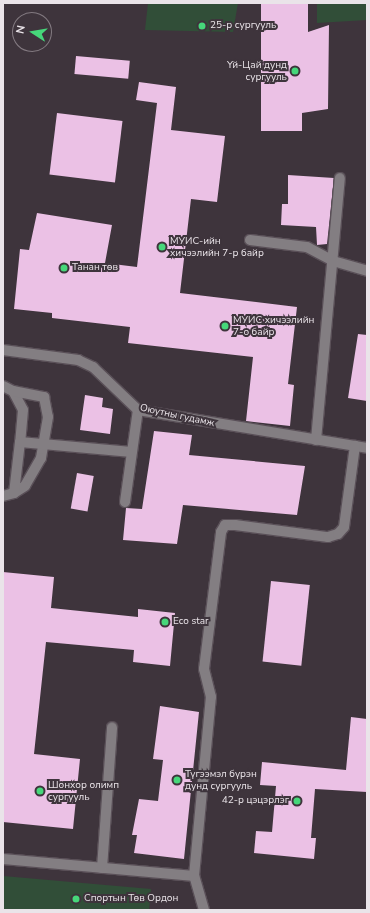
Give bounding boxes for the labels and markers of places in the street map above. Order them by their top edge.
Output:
place label: 25-р сургууль [210,20,276,32]
marker: 25-р сургууль [197,21,207,31]
place label: Үй-Цай дунд сургууль [227,59,287,82]
marker: Үй-Цай дунд сургууль [290,66,300,76]
place label: МУИС-ийн хичээлийн 7-р байр [170,235,264,258]
marker: МУИС-ийн хичээлийн 7-р байр [157,242,167,252]
place label: Танан төв [72,262,118,274]
marker: Танан төв [59,263,69,273]
place label: МУИС хичээлийн 7-о байр [233,314,314,338]
marker: МУИС хичээлийн 7-о байр [220,321,230,331]
place label: Eco star [173,616,209,628]
marker: Eco star [160,617,170,627]
place label: Түгээмэл бүрэн дунд сургууль [185,768,257,792]
marker: Түгээмэл бүрэн дунд сургууль [172,775,182,785]
place label: Шонхор олимп сургууль [48,779,119,802]
marker: Шонхор олимп сургууль [35,786,45,796]
place label: 42-р цэцэрлэг [222,795,289,807]
marker: 42-р цэцэрлэг [292,796,302,806]
place label: Спортын Төв Ордон [84,893,178,905]
marker: Спортын Төв Ордон [71,894,81,904]

